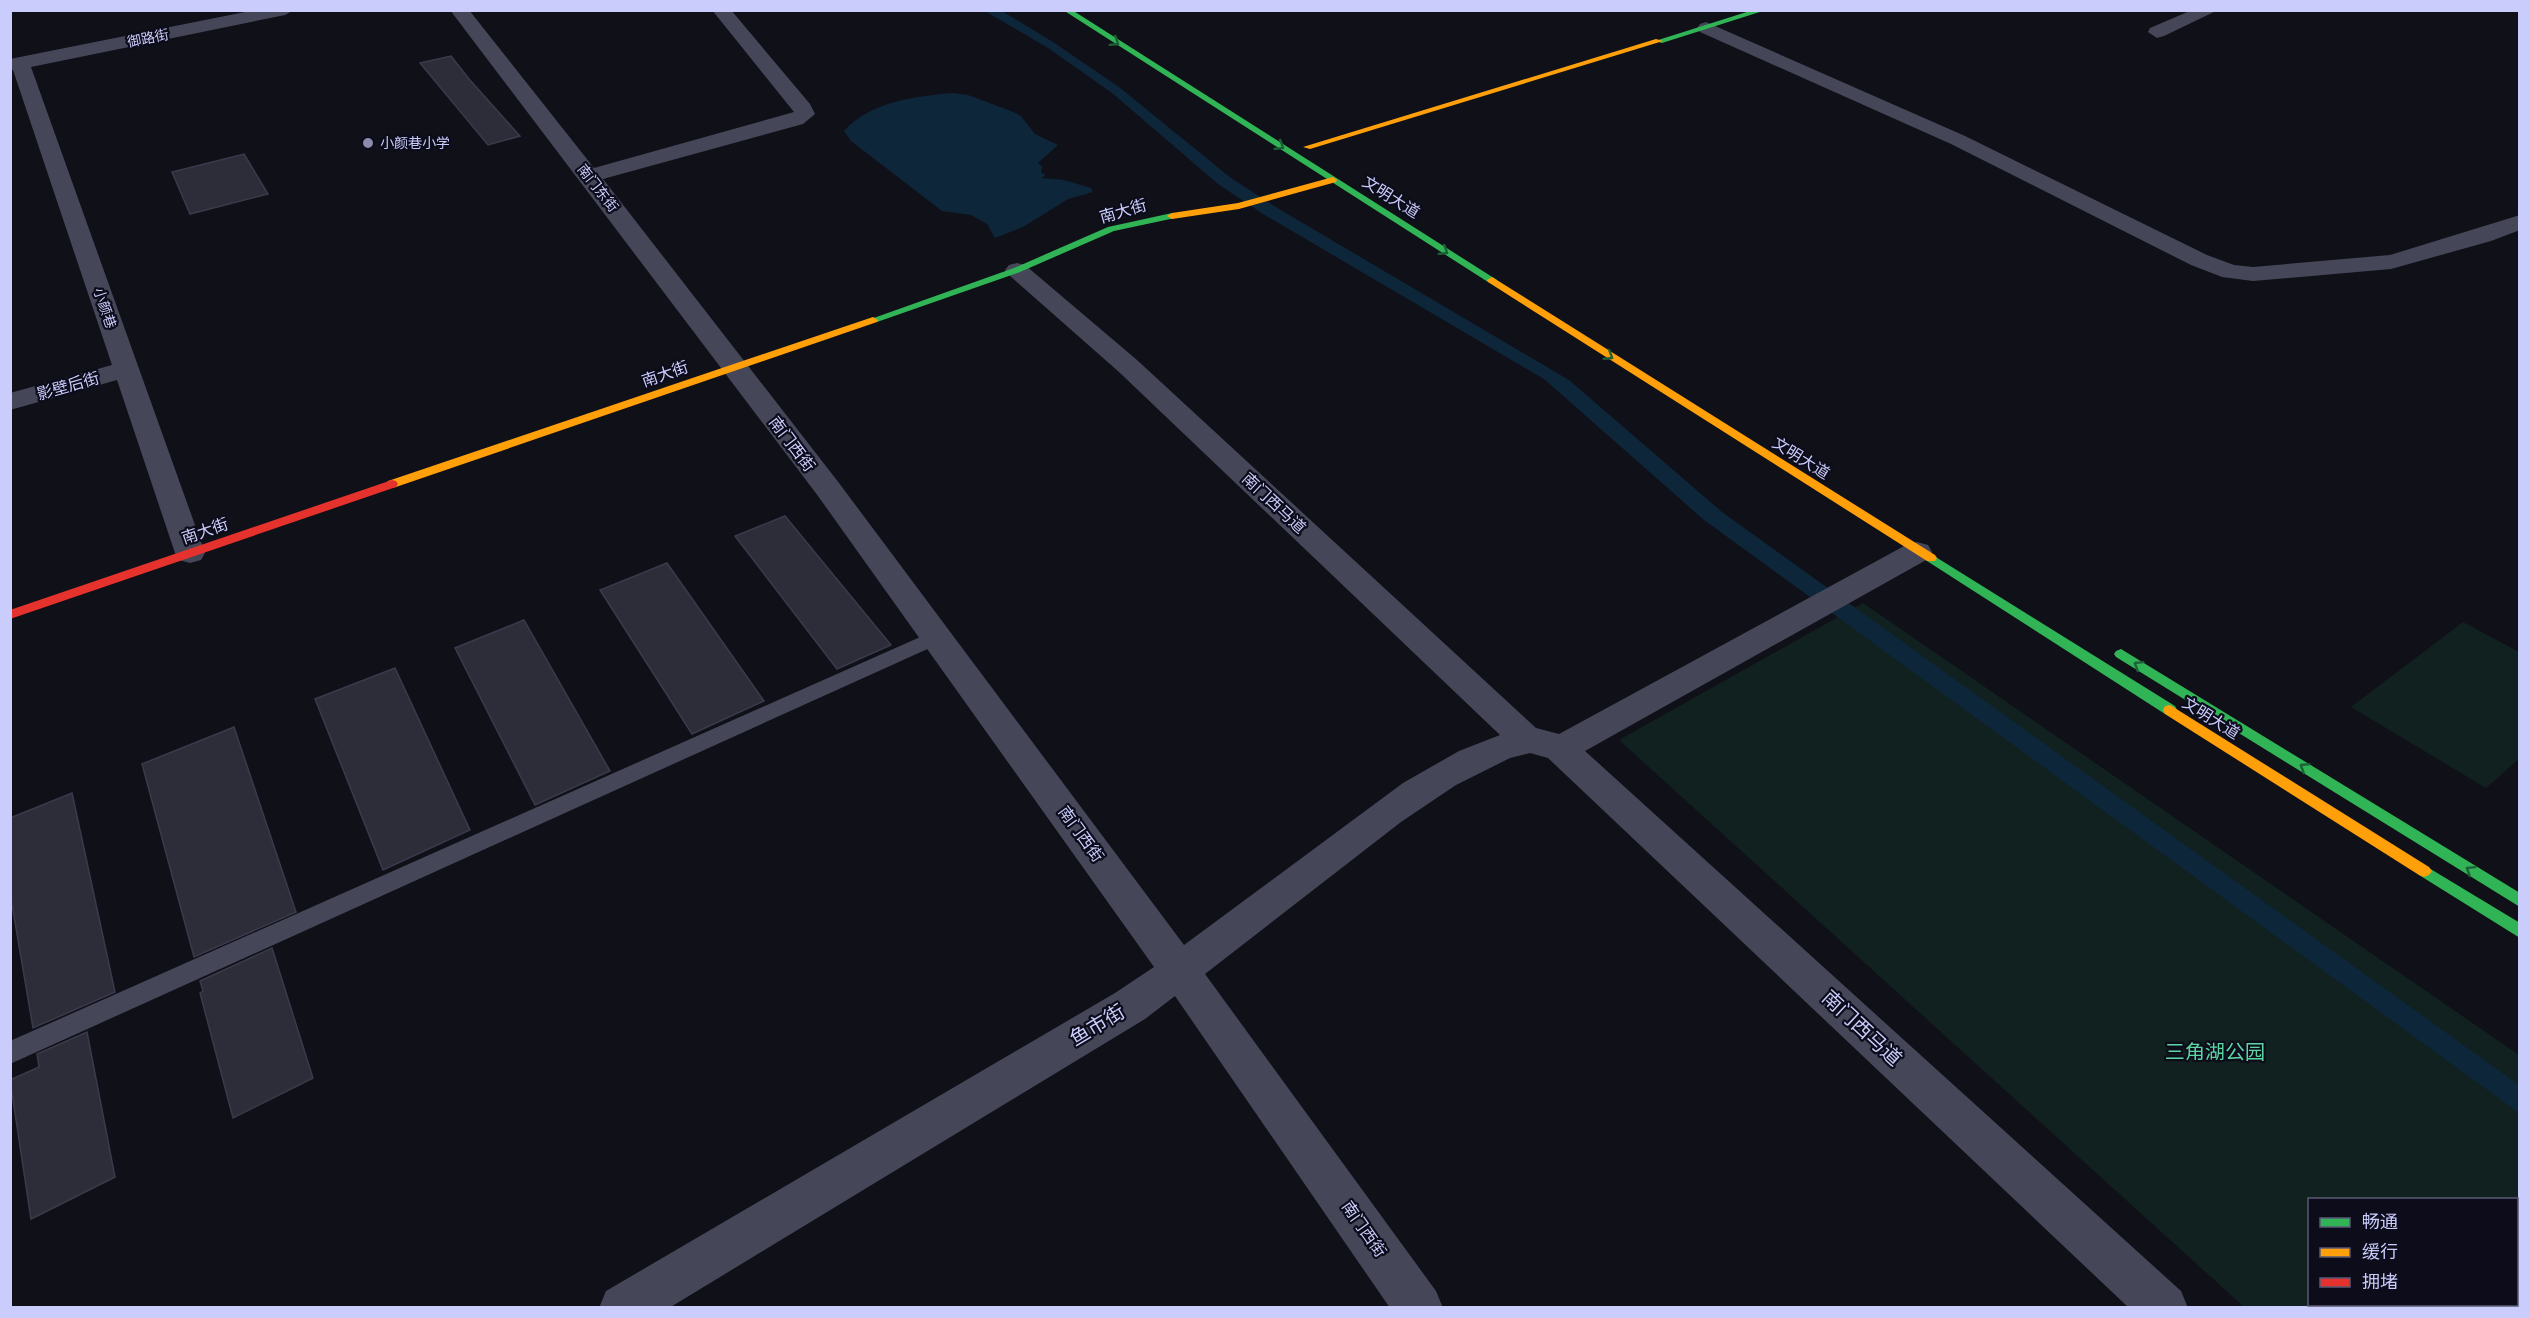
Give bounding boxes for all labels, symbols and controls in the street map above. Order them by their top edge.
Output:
street label: 御路街 [126,26,170,50]
one-way arrow [1109,34,1119,46]
place label: 小颜巷小学 [380,135,450,151]
marker: 小颜巷小学 [361,136,375,150]
one-way arrow [1274,139,1284,151]
street label: 南门东街 [574,161,622,215]
street label: 文明大道 [1359,173,1423,221]
street label: 南大街 [1098,196,1148,226]
one-way arrow [1437,244,1448,255]
street label: 小颜巷 [91,286,119,330]
one-way arrow [1603,348,1613,360]
street label: 南大街 [640,358,690,390]
street label: 影壁后街 [35,369,101,403]
street label: 南门西街 [766,413,818,475]
street label: 文明大道 [1769,434,1833,482]
street label: 南门西马道 [1239,469,1309,537]
street label: 南大街 [180,515,230,547]
one-way arrow [2134,660,2144,672]
street label: 文明大道 [2179,694,2243,742]
one-way arrow [2300,763,2310,775]
street label: 南门西街 [1055,803,1107,865]
one-way arrow [2466,866,2476,878]
street label: 南门西马道 [1818,986,1906,1070]
street label: 鱼市街 [1066,1000,1128,1050]
park label: 三角湖公园 [2165,1041,2265,1063]
street label: 南门西街 [1339,1198,1389,1260]
legend [2308,1198,2518,1306]
text: 畅通 [2362,1212,2398,1232]
text: 缓行 [2362,1242,2398,1262]
text: 拥堵 [2362,1272,2398,1292]

